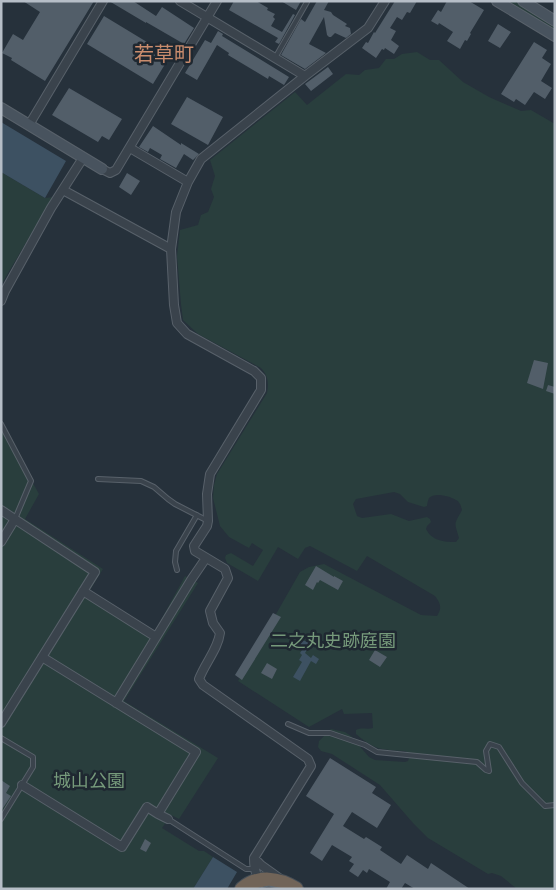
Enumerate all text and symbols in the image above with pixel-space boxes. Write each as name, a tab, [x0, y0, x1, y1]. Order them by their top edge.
district label: 若草町	[134, 44, 194, 65]
park label: 二之丸史跡庭園	[270, 632, 396, 651]
park label: 城山公園	[53, 772, 125, 791]

